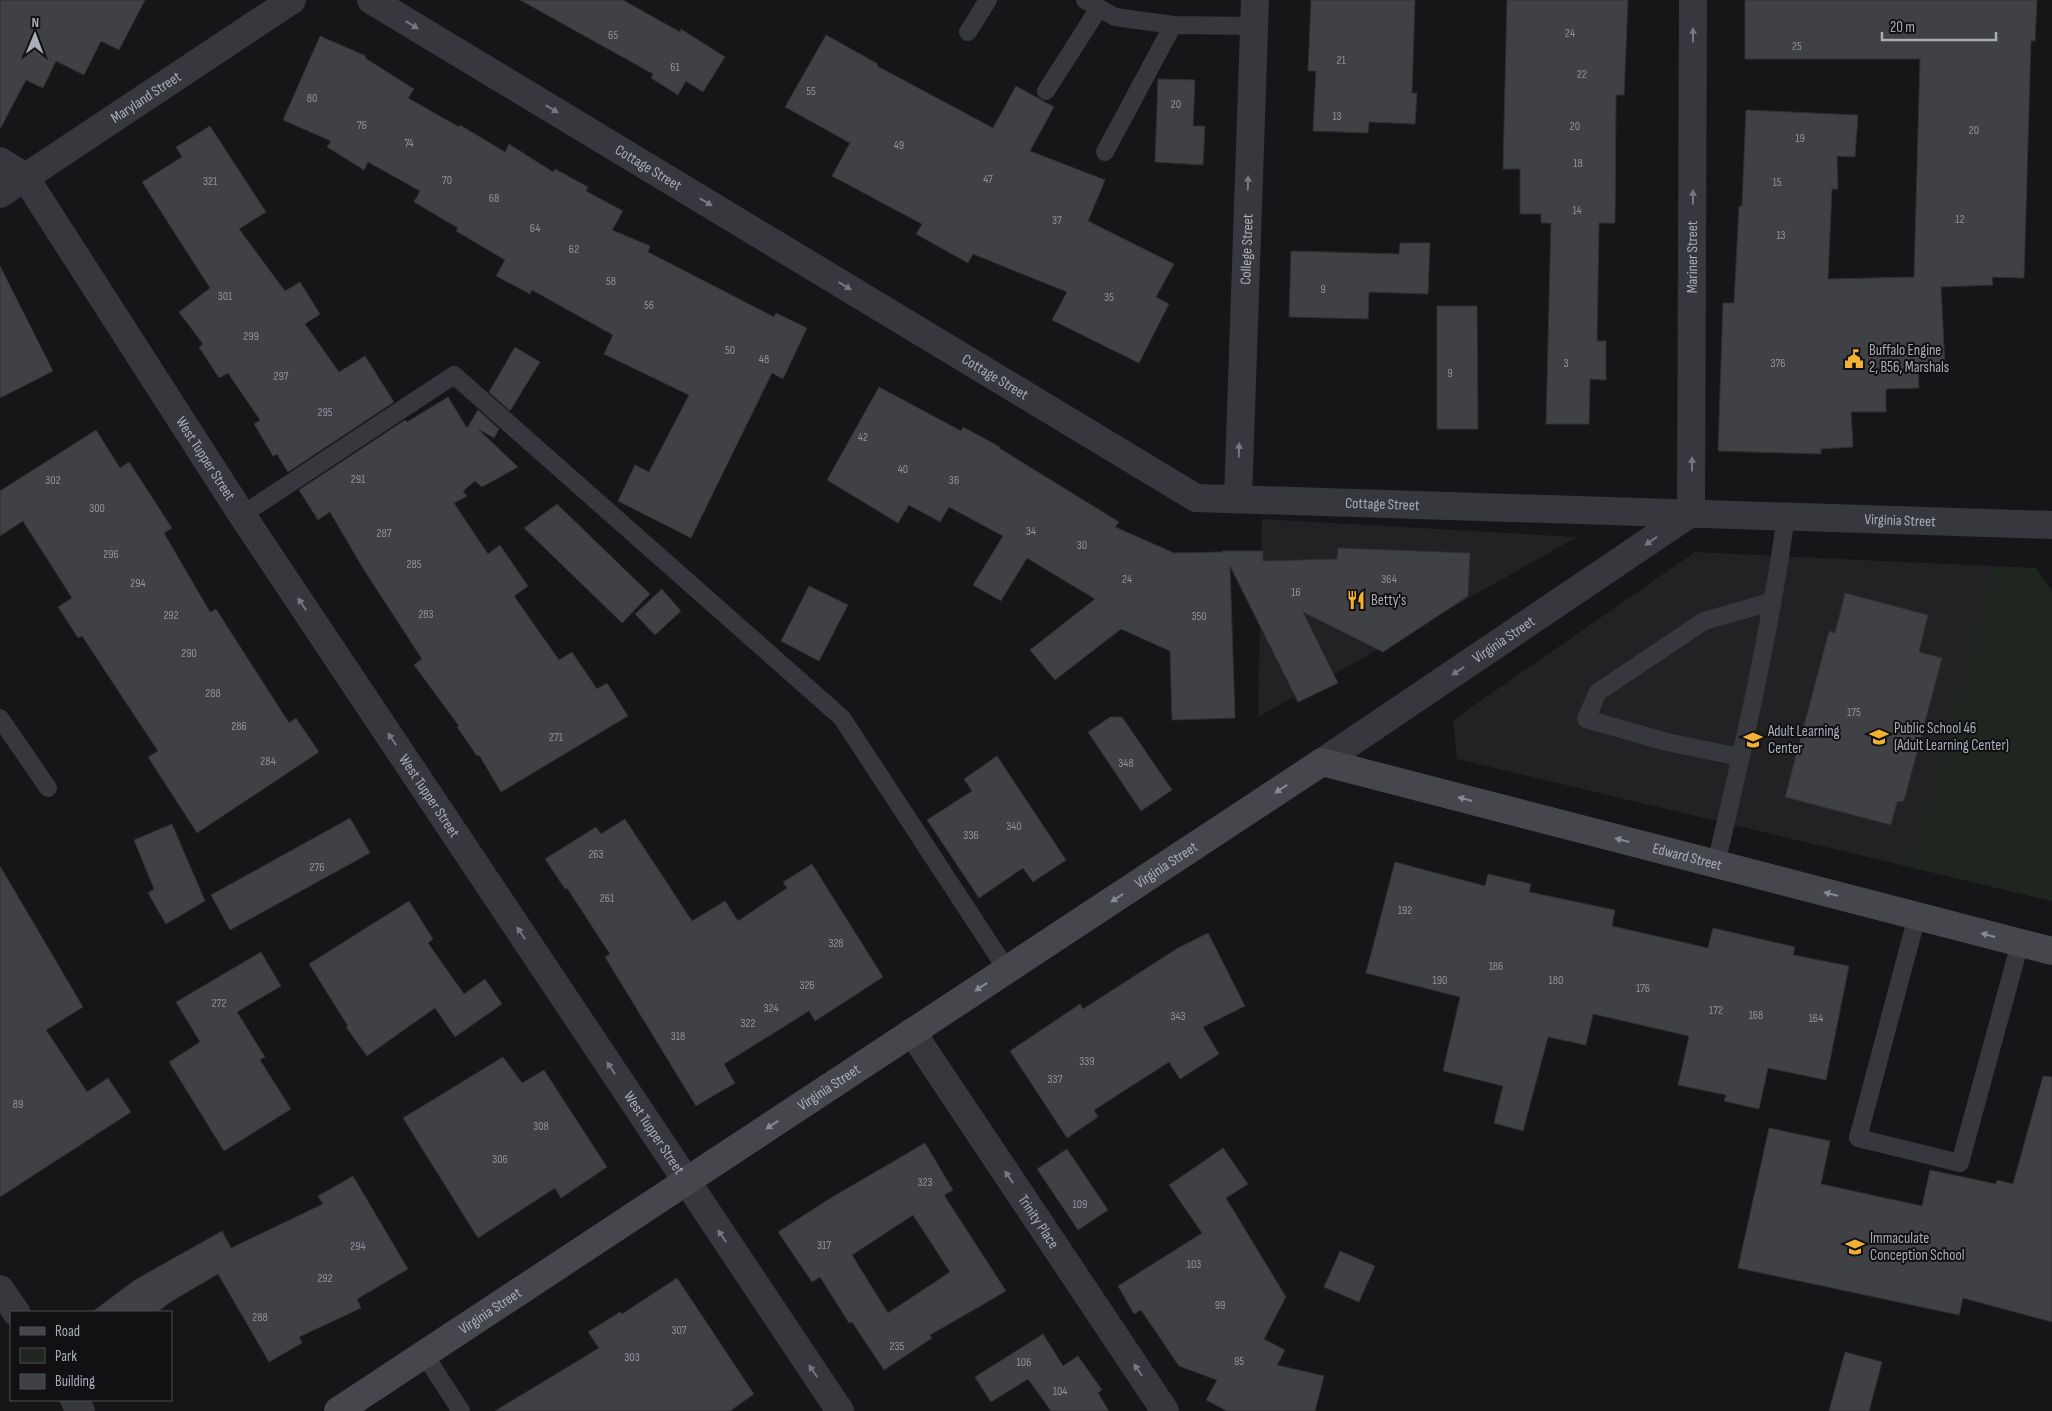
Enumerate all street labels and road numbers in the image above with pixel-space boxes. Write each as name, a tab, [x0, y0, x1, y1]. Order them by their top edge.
street label: Maryland Street	[107, 67, 185, 128]
street label: Cottage Street	[611, 141, 685, 195]
street label: College Street	[1236, 213, 1258, 285]
street label: Mariner Street	[1683, 220, 1702, 293]
street label: Cottage Street	[958, 350, 1032, 405]
street label: West Tupper Street	[171, 413, 239, 505]
street label: Cottage Street	[1345, 494, 1420, 515]
street label: Virginia Street	[1864, 510, 1936, 531]
street label: Virginia Street	[1469, 612, 1539, 668]
street label: West Tupper Street	[394, 751, 464, 842]
street label: Virginia Street	[1131, 837, 1202, 893]
street label: Edward Street	[1650, 839, 1724, 875]
street label: Virginia Street	[794, 1060, 864, 1115]
street label: West Tupper Street	[619, 1088, 689, 1179]
street label: Trinity Place	[1013, 1191, 1063, 1253]
street label: Virginia Street	[455, 1283, 526, 1339]

